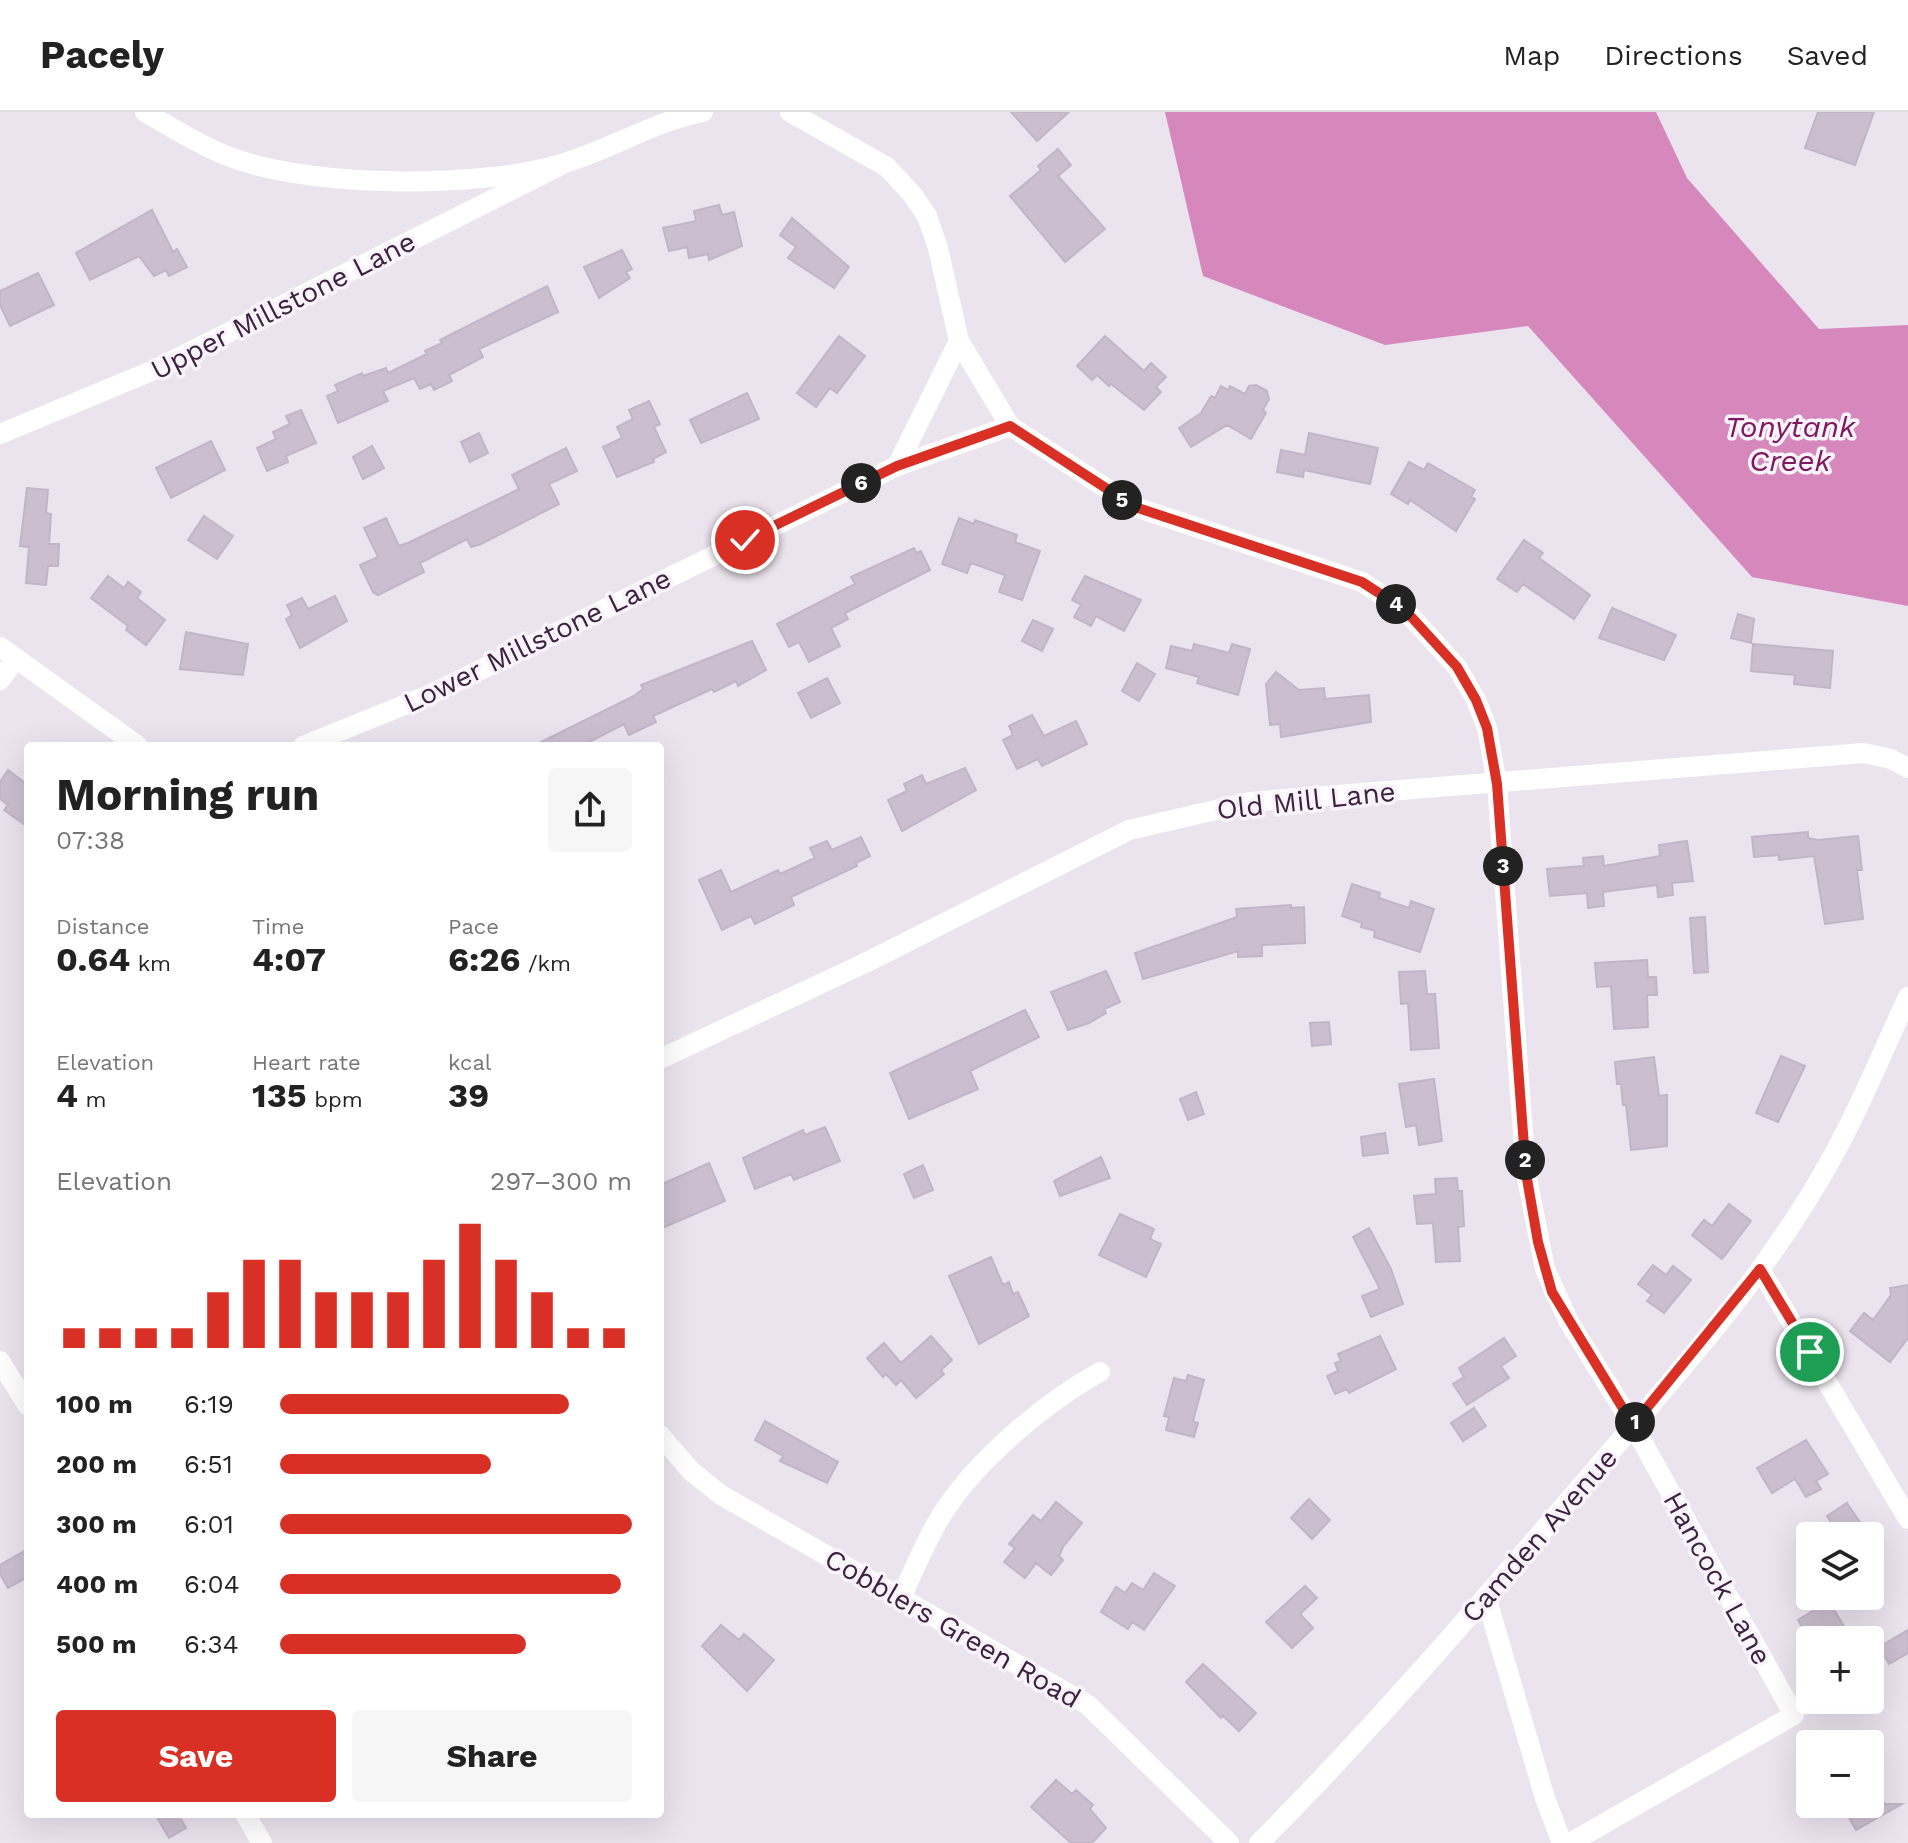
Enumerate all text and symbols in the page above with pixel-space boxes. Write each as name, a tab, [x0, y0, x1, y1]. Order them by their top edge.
text: Pacely	[40, 33, 164, 77]
text: Map	[1503, 39, 1560, 72]
text: Directions	[1604, 39, 1743, 72]
text: Saved	[1787, 39, 1868, 72]
street label: Upper Millstone Lane	[146, 224, 421, 386]
water label: Tonytank Creek	[1725, 409, 1857, 478]
pin: 6	[841, 463, 881, 503]
text: 6	[854, 470, 868, 495]
pin: 5	[1102, 480, 1142, 520]
text: 5	[1116, 487, 1128, 512]
pin	[711, 506, 779, 574]
icon: check	[723, 518, 767, 562]
street label: Lower Millstone Lane	[398, 561, 676, 720]
pin: 4	[1376, 584, 1416, 624]
text: 4	[1389, 591, 1403, 616]
button: share	[548, 768, 632, 852]
text: Morning run	[56, 769, 319, 821]
street label: Old Mill Lane	[1215, 775, 1397, 826]
text: 07:38	[56, 825, 125, 855]
pin: 3	[1483, 846, 1523, 886]
text: 3	[1496, 853, 1510, 878]
text: Distance	[56, 914, 150, 939]
text: Time	[252, 914, 304, 939]
text: Pace	[448, 914, 499, 939]
text: 0.64	[56, 939, 130, 979]
text: 4:07	[252, 939, 326, 979]
text: 6:26	[448, 939, 520, 979]
text: km	[130, 951, 171, 976]
text: /km	[520, 951, 571, 976]
text: Elevation	[56, 1050, 154, 1075]
text: Heart rate	[252, 1050, 361, 1075]
text: kcal	[448, 1050, 492, 1075]
text: 4	[56, 1075, 78, 1115]
text: 135	[252, 1075, 307, 1115]
text: 39	[448, 1075, 489, 1115]
text: m	[78, 1087, 106, 1112]
text: bpm	[307, 1087, 363, 1112]
pin: 2	[1505, 1140, 1545, 1180]
text: 2	[1518, 1147, 1532, 1172]
text: Elevation	[56, 1166, 172, 1196]
text: 297–300 m	[490, 1166, 632, 1196]
pin	[1776, 1318, 1844, 1386]
icon: arrive	[1788, 1330, 1832, 1374]
text: 100 m	[56, 1389, 133, 1419]
text: 6:19	[184, 1389, 234, 1419]
pin: 1	[1615, 1402, 1655, 1442]
text: 1	[1630, 1409, 1640, 1434]
street label: Camden Avenue	[1455, 1441, 1624, 1629]
text: 200 m	[56, 1449, 137, 1479]
text: 6:51	[184, 1449, 233, 1479]
street label: Hancock Lane	[1656, 1486, 1779, 1670]
text: 300 m	[56, 1509, 137, 1539]
text: 6:01	[184, 1509, 234, 1539]
map controls	[1796, 1522, 1884, 1818]
button: layers	[1796, 1522, 1884, 1610]
street label: Cobblers Green Road	[819, 1542, 1086, 1715]
text: 400 m	[56, 1569, 138, 1599]
text: 6:04	[184, 1569, 240, 1599]
button: +	[1796, 1626, 1884, 1714]
text: 500 m	[56, 1629, 137, 1659]
text: 6:34	[184, 1629, 239, 1659]
button: Save	[56, 1710, 336, 1802]
button: Share	[352, 1710, 632, 1802]
button: −	[1796, 1730, 1884, 1818]

